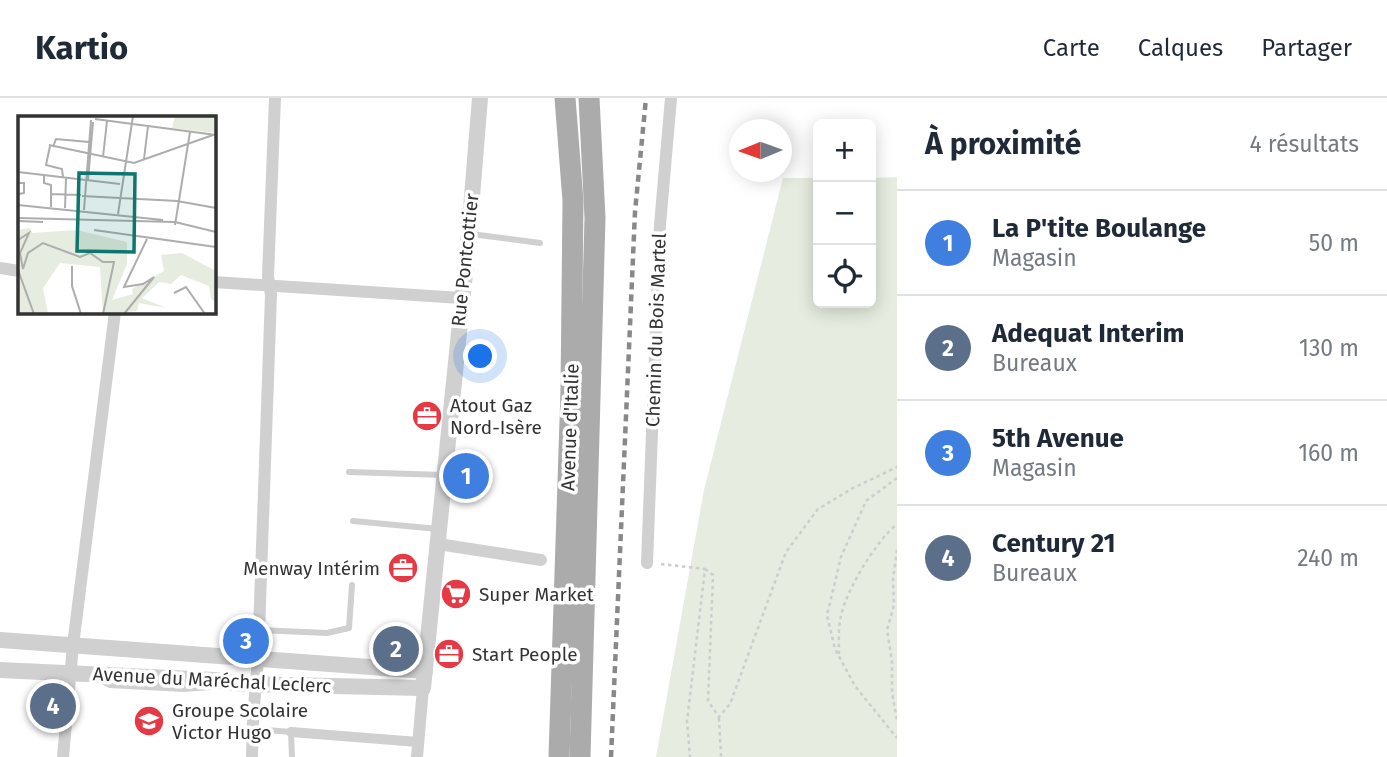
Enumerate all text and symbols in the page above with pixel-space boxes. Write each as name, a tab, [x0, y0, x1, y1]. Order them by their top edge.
text: Kartio	[35, 28, 128, 68]
text: Carte	[1043, 34, 1100, 62]
text: Calques	[1138, 34, 1223, 62]
text: Partager	[1261, 34, 1352, 62]
inset map	[18, 116, 215, 313]
north arrow	[729, 119, 792, 182]
map controls	[813, 119, 876, 308]
button: +	[813, 119, 876, 182]
text: À proximité	[925, 126, 1081, 162]
text: 4 résultats	[1249, 130, 1359, 158]
button: −	[813, 182, 876, 245]
street label: Rue Pontcottier	[447, 192, 483, 328]
text: La P'tite Boulange	[992, 213, 1206, 244]
text: 1	[943, 229, 953, 257]
text: 50 m	[1309, 229, 1359, 257]
street label: Chemin du Bois Martel	[641, 232, 671, 427]
text: Magasin	[992, 244, 1077, 272]
button: locate	[813, 245, 876, 308]
text: Adequat Interim	[992, 318, 1184, 349]
text: 2	[942, 334, 954, 362]
text: 130 m	[1299, 334, 1359, 362]
your location	[463, 339, 497, 373]
text: Bureaux	[992, 349, 1077, 377]
street label: Avenue d'Italie	[556, 363, 584, 491]
place label: Atout Gaz Nord-Isère	[450, 394, 542, 439]
office icon: Atout Gaz Nord-Isère	[410, 399, 444, 433]
text: 5th Avenue	[992, 423, 1124, 454]
text: 3	[942, 439, 954, 467]
text: 160 m	[1298, 439, 1359, 467]
pin: 1	[443, 450, 489, 502]
text: Magasin	[992, 454, 1077, 482]
text: Century 21	[992, 528, 1116, 559]
text: 4	[942, 544, 955, 572]
text: 240 m	[1297, 544, 1359, 572]
office icon: Menway Intérim	[386, 551, 420, 585]
place label: Menway Intérim	[243, 557, 380, 580]
text: Bureaux	[992, 559, 1077, 587]
supermarket icon: Super Market	[439, 577, 473, 611]
place label: Super Market	[479, 583, 594, 606]
pin: 3	[223, 615, 269, 667]
pin: 2	[373, 623, 419, 675]
office icon: Start People	[432, 637, 466, 671]
place label: Start People	[472, 643, 578, 666]
street label: Avenue du Maréchal Leclerc	[92, 662, 332, 698]
pin: 4	[30, 680, 76, 732]
place label: Groupe Scolaire Victor Hugo	[172, 699, 308, 744]
school or university icon: Groupe Scolaire Victor Hugo	[132, 704, 166, 738]

